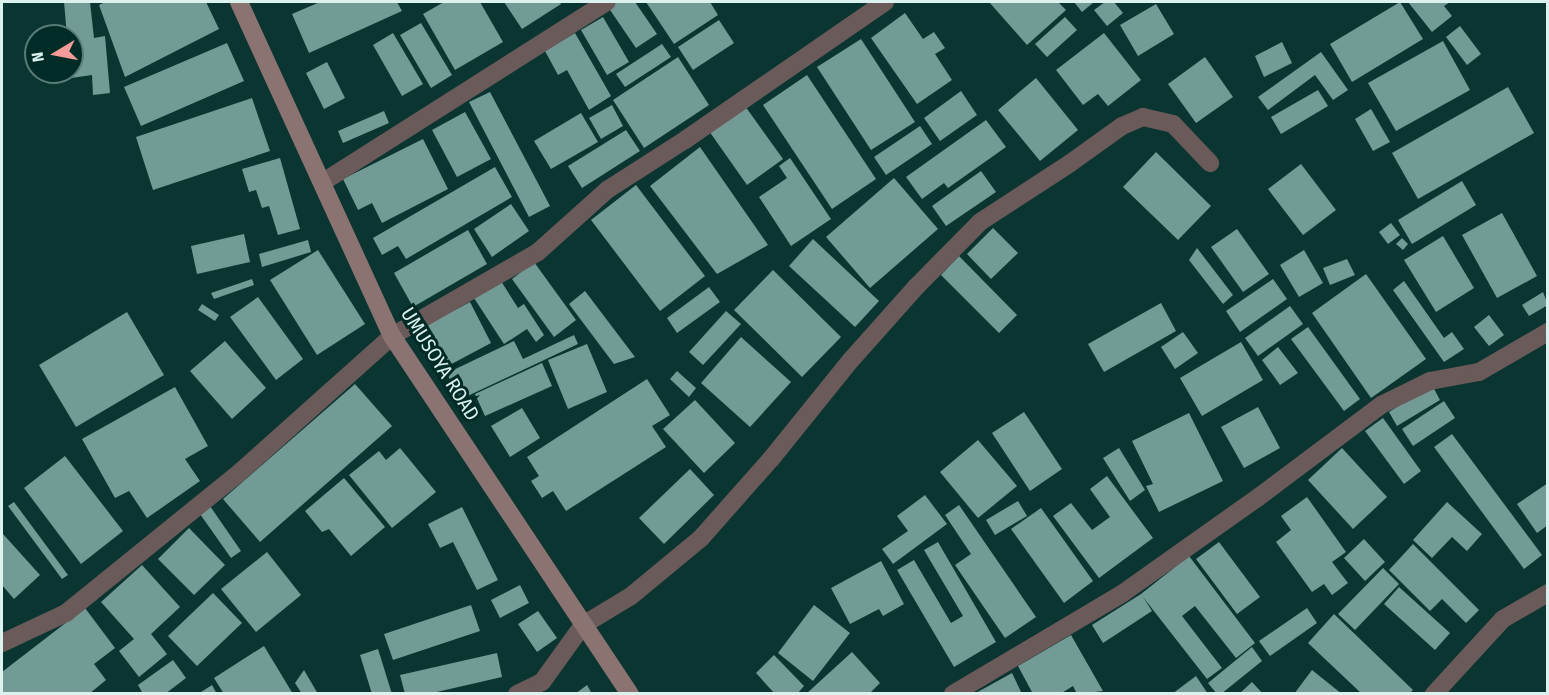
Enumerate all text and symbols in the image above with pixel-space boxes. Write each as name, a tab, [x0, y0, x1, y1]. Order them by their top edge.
north arrow	[24, 24, 84, 84]
text: N	[28, 50, 48, 63]
street label: UMUSOYA ROAD	[396, 303, 484, 425]

